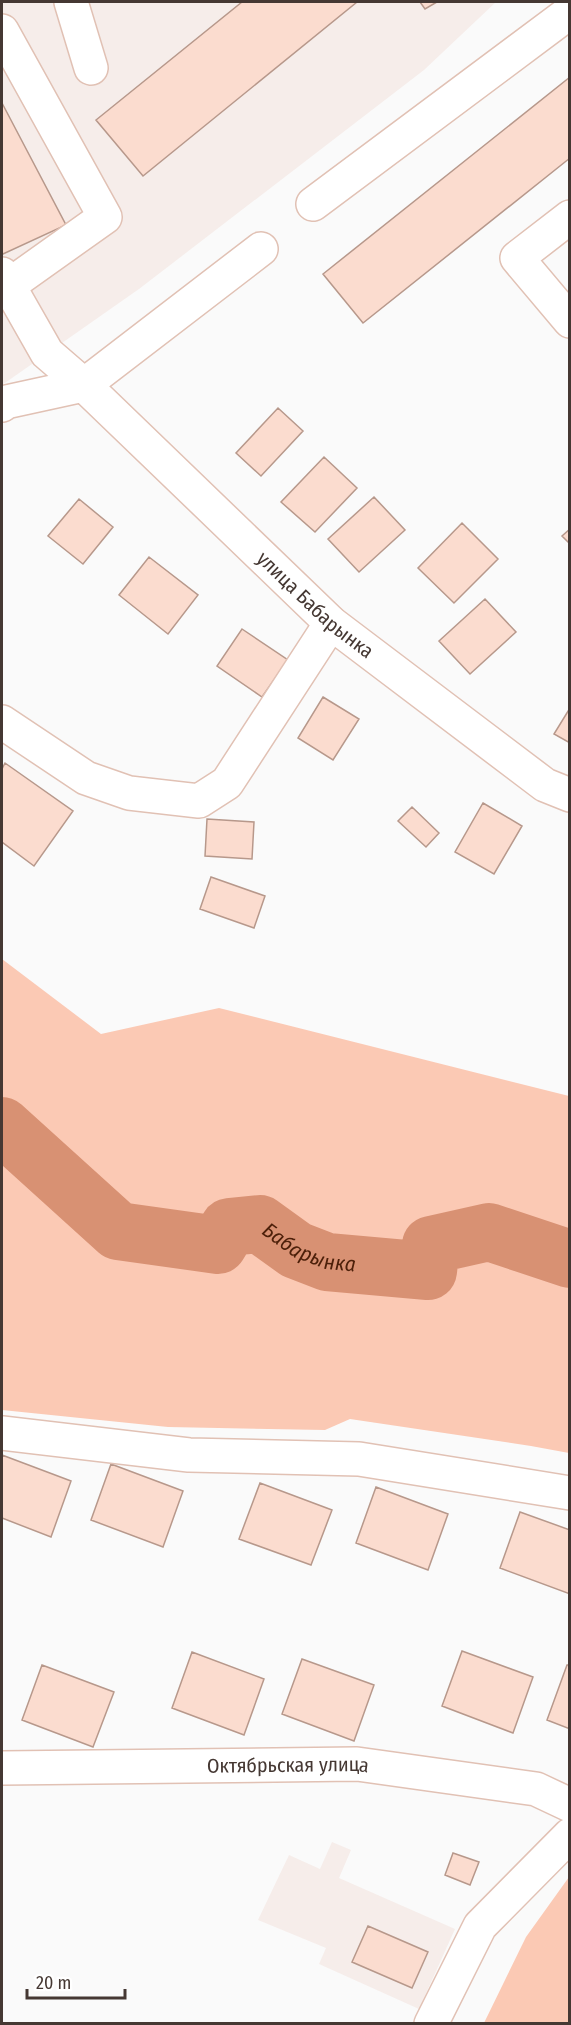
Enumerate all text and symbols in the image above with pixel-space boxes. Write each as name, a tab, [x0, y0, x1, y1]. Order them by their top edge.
street label: улица Бабарынка	[252, 546, 379, 663]
water label: Бабарынка	[257, 1217, 357, 1278]
street label: Октябрьская улица	[207, 1752, 371, 1778]
scale bar	[27, 1962, 124, 2000]
text: 20 m	[36, 1972, 71, 1994]

